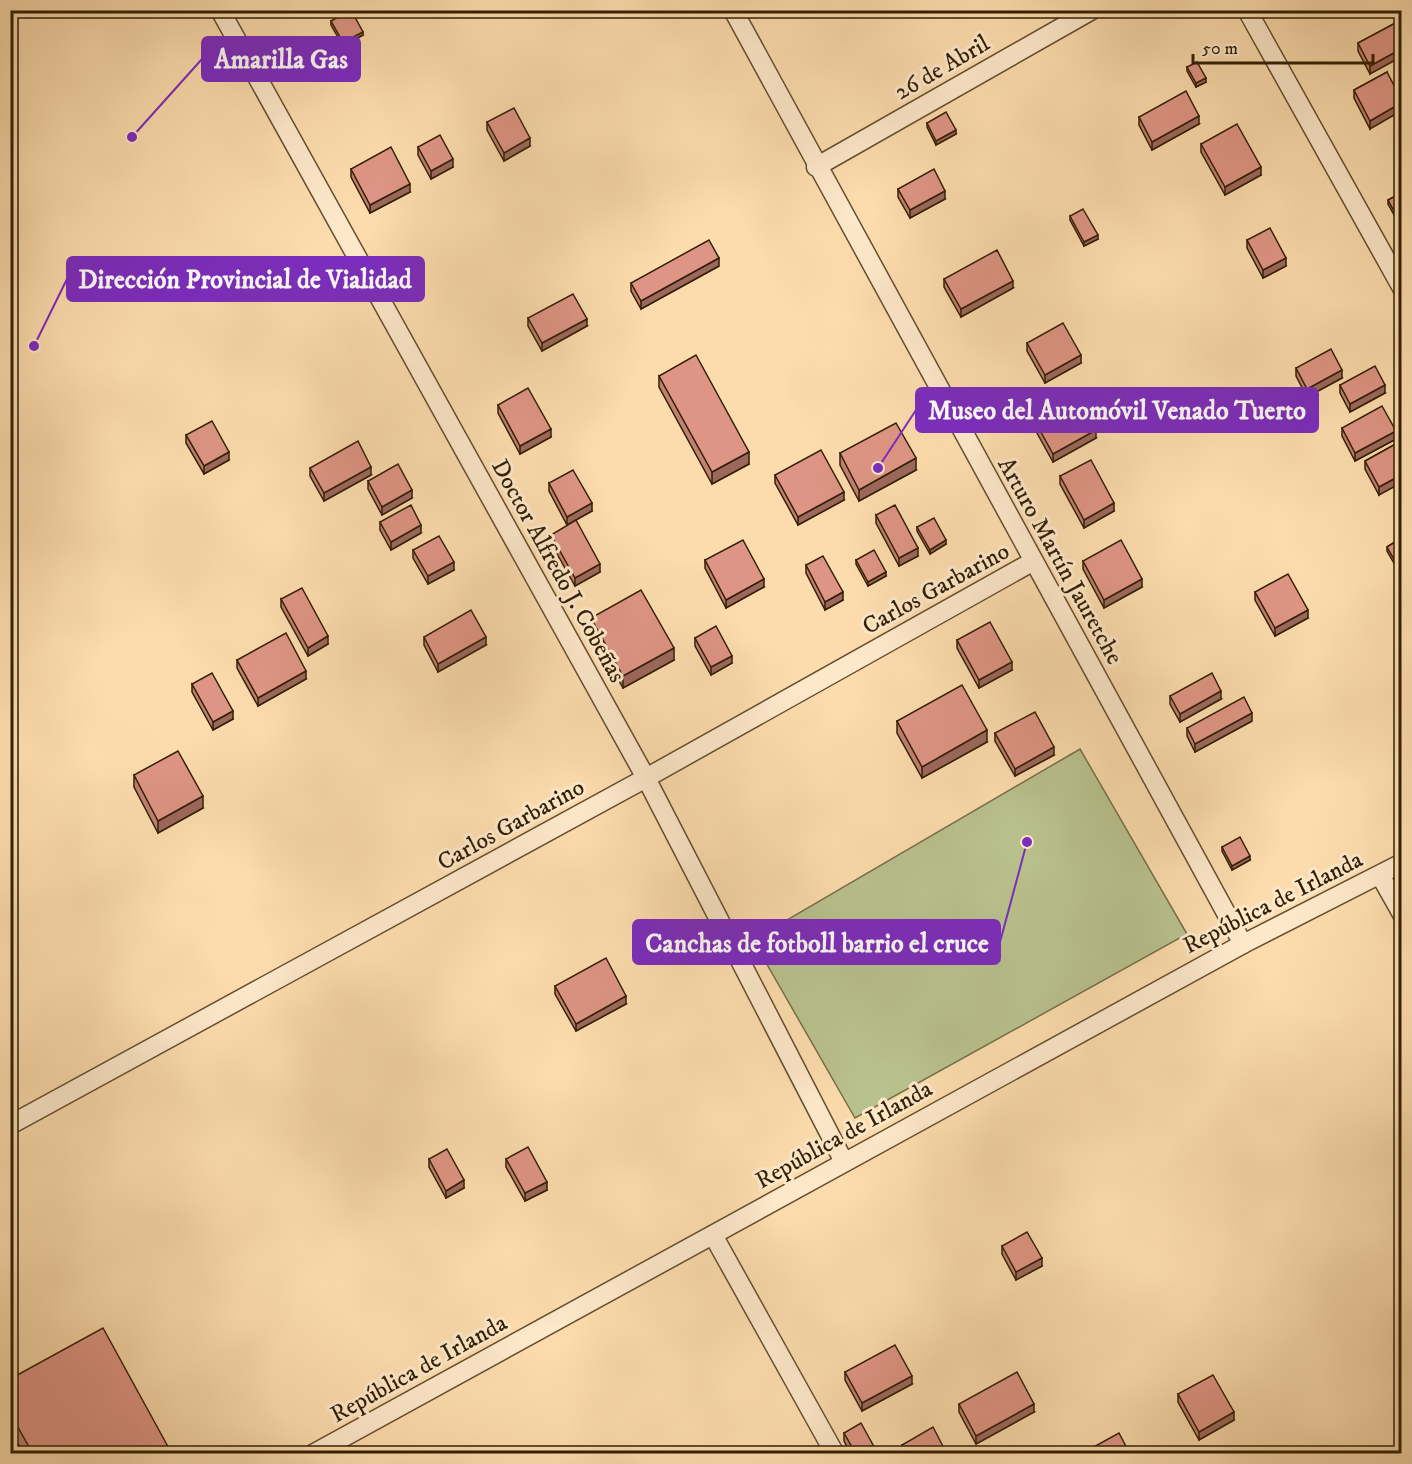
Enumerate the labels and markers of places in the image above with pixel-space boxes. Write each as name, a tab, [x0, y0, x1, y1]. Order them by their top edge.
callout: Amarilla Gas	[202, 37, 360, 81]
callout: Dirección Provincial de Vialidad	[67, 257, 424, 301]
callout: Museo del Automóvil Venado Tuerto	[916, 388, 1318, 432]
callout: Canchas de fotboll barrio el cruce	[633, 920, 1000, 964]

